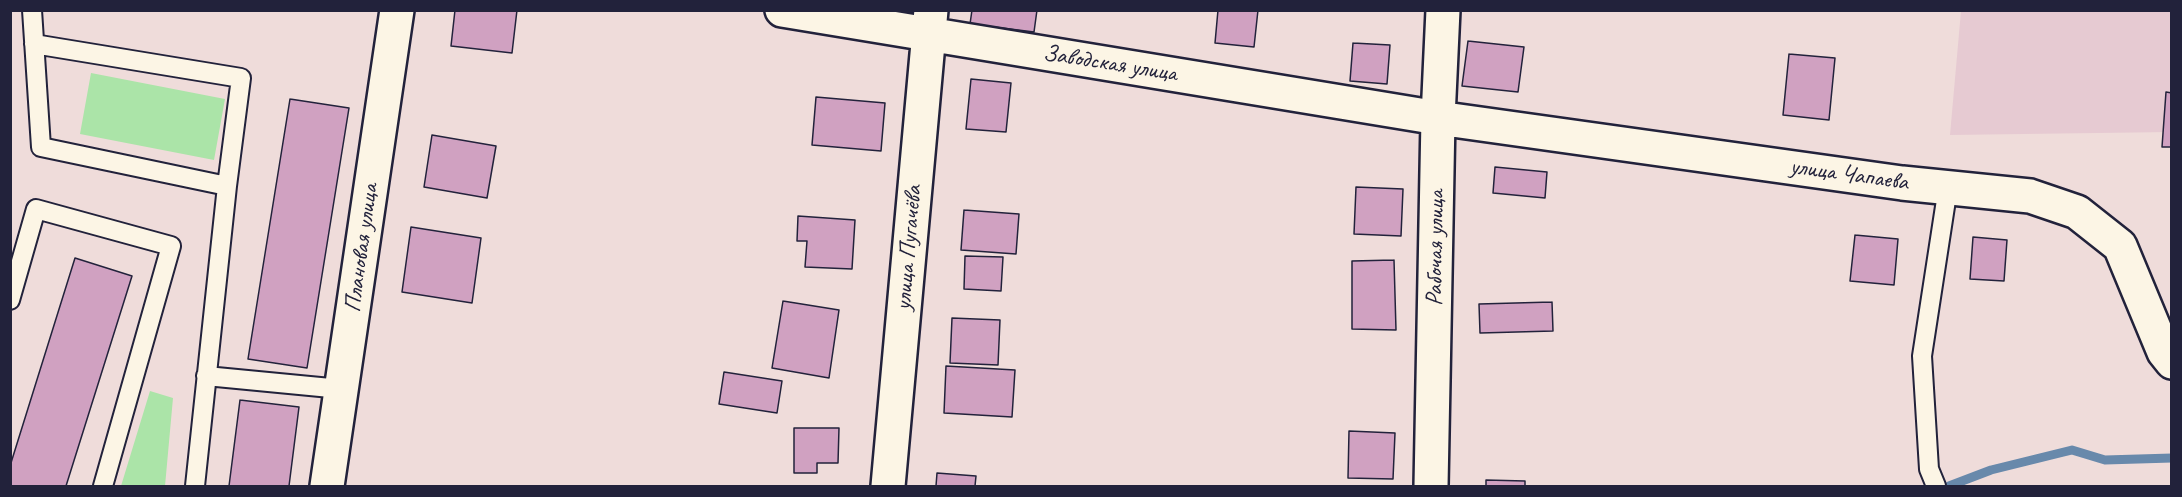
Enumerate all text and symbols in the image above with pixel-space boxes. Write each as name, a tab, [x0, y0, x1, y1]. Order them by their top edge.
street label: Заводская улица	[1041, 39, 1179, 89]
street label: улица Чапаева	[1788, 152, 1910, 198]
street label: Плановая улица	[339, 182, 385, 314]
street label: улица Пугачёва	[889, 184, 929, 312]
street label: Рабочая улица	[1421, 190, 1451, 306]

